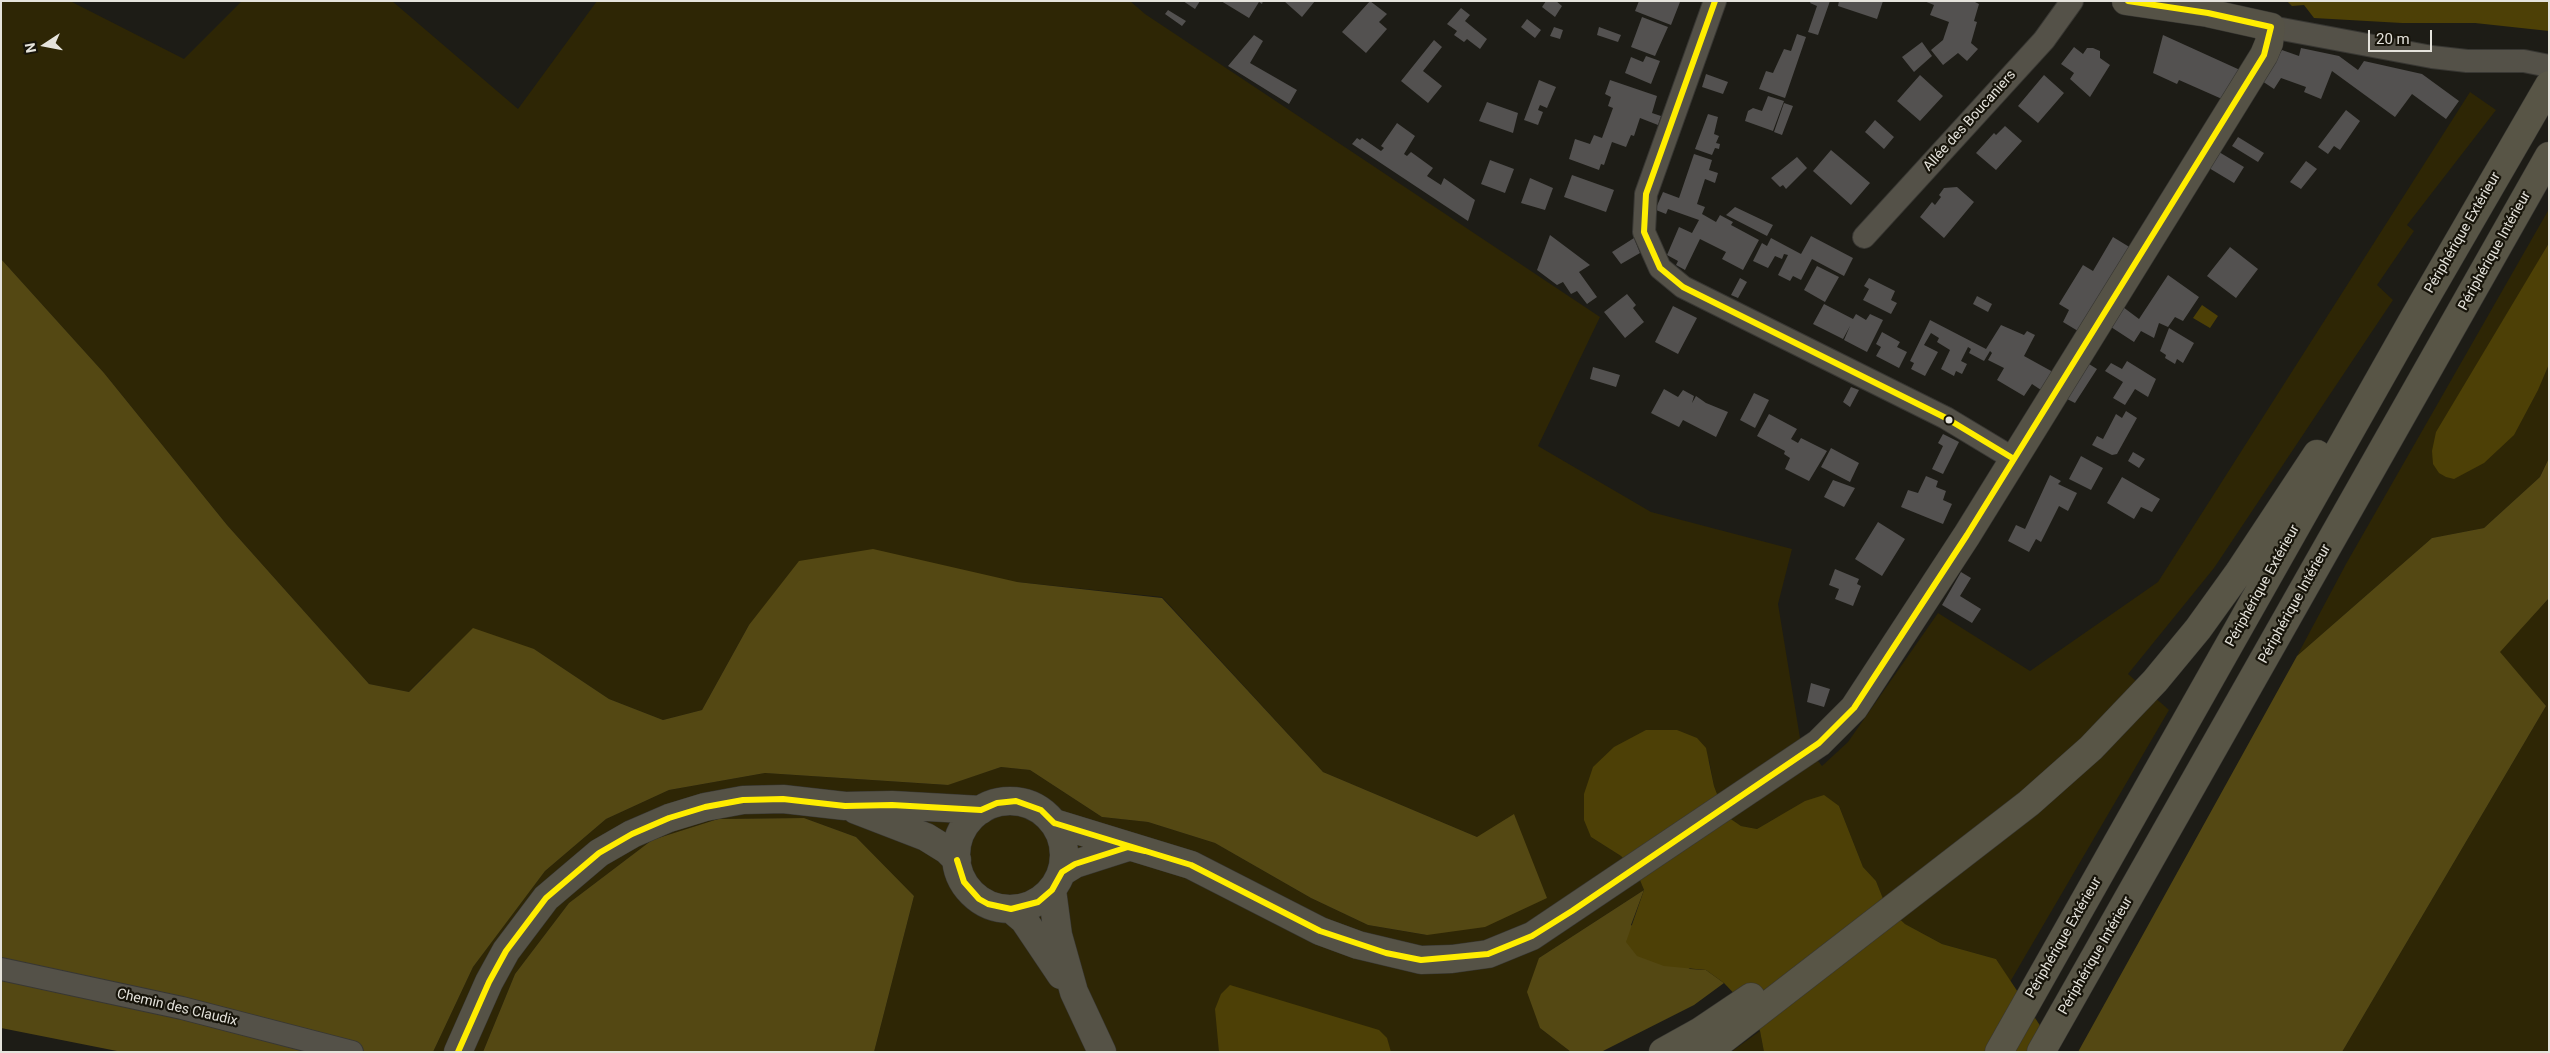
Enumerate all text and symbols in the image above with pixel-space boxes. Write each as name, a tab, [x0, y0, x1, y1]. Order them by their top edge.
north arrow	[20, 20, 70, 70]
scale bar	[2370, 20, 2434, 52]
text: 20 m	[2376, 30, 2410, 48]
text: N	[21, 41, 39, 54]
street label: Allée des Boucaniers	[1920, 67, 2020, 175]
street label: Périphérique Extérieur	[2421, 169, 2505, 297]
street label: Périphérique Intérieur	[2455, 188, 2535, 314]
unlabelled marker	[1944, 415, 1954, 425]
street label: Périphérique Extérieur	[2222, 522, 2304, 650]
street label: Périphérique Intérieur	[2255, 541, 2335, 667]
street label: Périphérique Extérieur	[2022, 874, 2106, 1002]
street label: Périphérique Intérieur	[2055, 894, 2137, 1018]
street label: Chemin des Claudix	[115, 986, 239, 1030]

